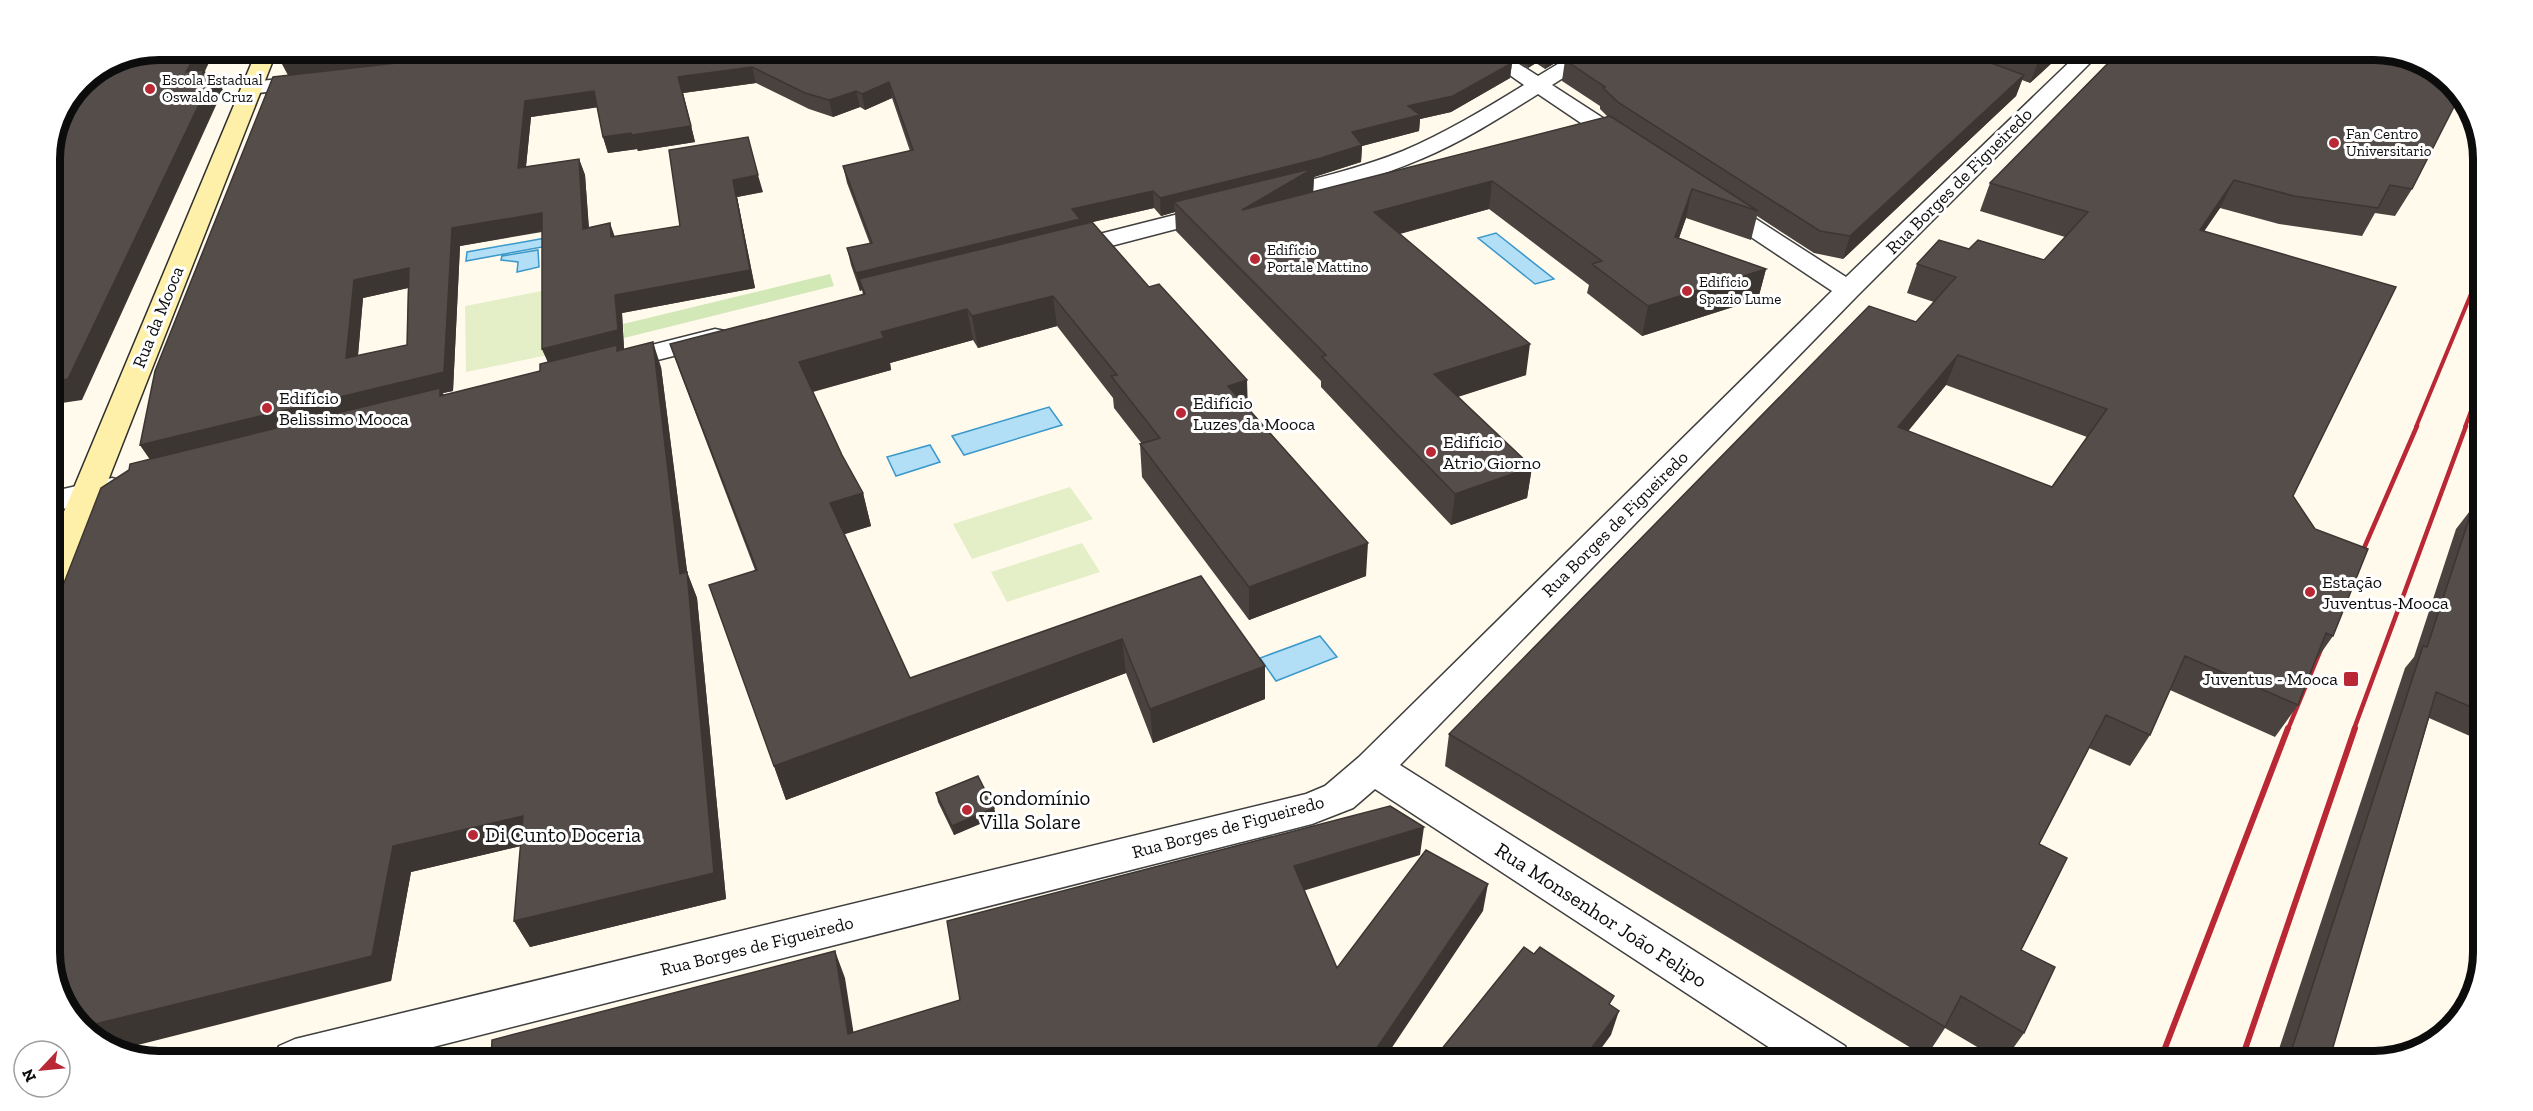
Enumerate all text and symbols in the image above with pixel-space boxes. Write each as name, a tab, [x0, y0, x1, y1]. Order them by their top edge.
place label: Escola Estadual Oswaldo Cruz	[162, 71, 263, 106]
marker: Escola Estadual Oswaldo Cruz	[143, 82, 157, 96]
street label: Rua Borges de Figueiredo	[1881, 103, 2037, 259]
place label: Fan Centro Universitario	[2346, 125, 2432, 160]
marker: Fan Centro Universitario	[2327, 136, 2341, 150]
place label: Edifício Portale Mattino	[1267, 241, 1369, 276]
marker: Edifício Portale Mattino	[1248, 252, 1262, 266]
street label: Rua da Mooca	[128, 263, 188, 371]
place label: Edifício Spazio Lume	[1699, 273, 1781, 308]
marker: Edifício Spazio Lume	[1680, 284, 1694, 298]
place label: Edifício Belissimo Mooca	[279, 387, 409, 430]
place label: Edifício Luzes da Mooca	[1193, 392, 1315, 435]
marker: Edifício Belissimo Mooca	[260, 401, 274, 415]
marker: Edifício Luzes da Mooca	[1174, 406, 1188, 420]
place label: Edifício Atrio Giorno	[1443, 431, 1541, 474]
marker: Edifício Atrio Giorno	[1424, 445, 1438, 459]
street label: Rua Borges de Figueiredo	[1537, 446, 1693, 602]
place label: Estação Juventus-Mooca	[2322, 571, 2449, 614]
marker: Estação Juventus-Mooca	[2303, 585, 2317, 599]
place label: Juventus - Mooca	[2203, 668, 2338, 690]
marker: Juventus - Mooca	[2342, 670, 2360, 688]
place label: Condomínio Villa Solare	[978, 785, 1090, 834]
street label: Rua Borges de Figueiredo	[1129, 791, 1327, 863]
marker: Condomínio Villa Solare	[960, 803, 974, 817]
place label: Di Cunto Doceria	[485, 822, 641, 847]
marker: Di Cunto Doceria	[466, 828, 480, 842]
street label: Rua Monsenhor João Felipo	[1491, 837, 1712, 992]
street label: Rua Borges de Figueiredo	[658, 911, 856, 981]
north arrow	[12, 1039, 72, 1099]
text: N	[18, 1066, 40, 1085]

